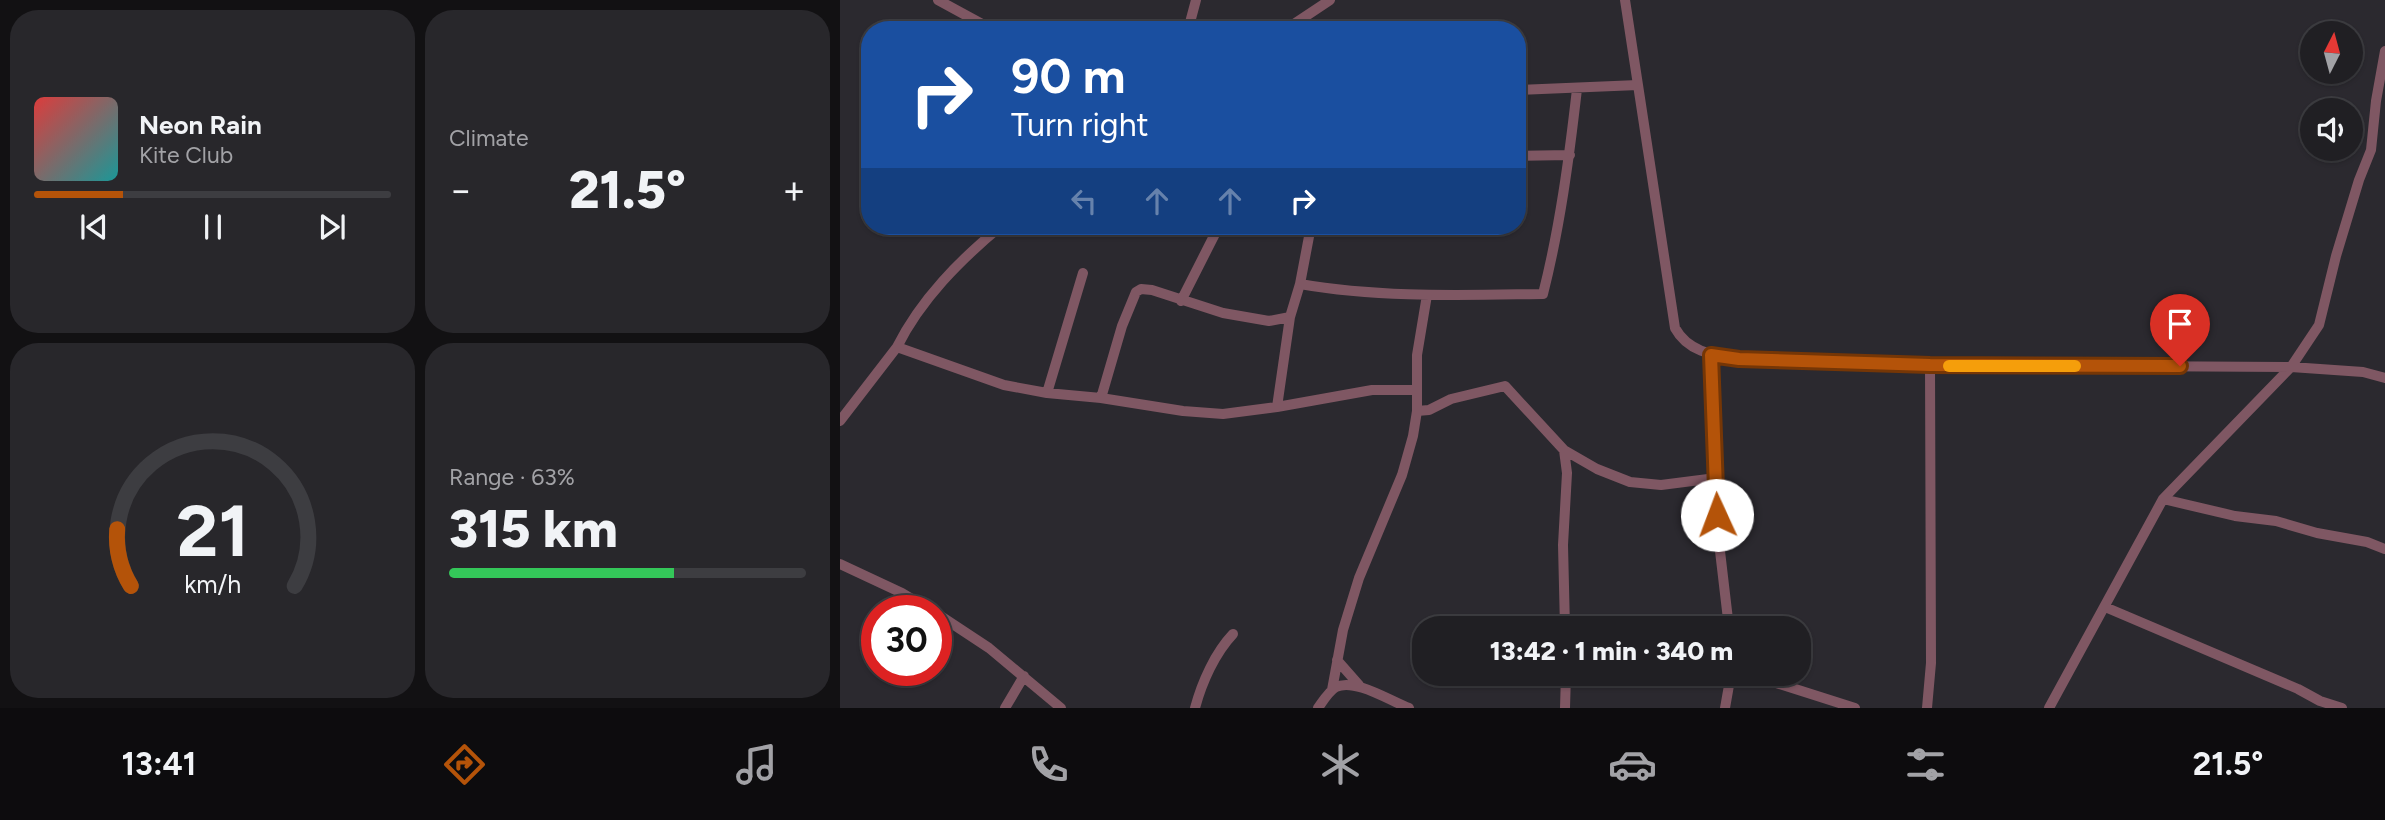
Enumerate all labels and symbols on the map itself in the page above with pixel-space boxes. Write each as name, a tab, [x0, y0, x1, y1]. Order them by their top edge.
north arrow	[2300, 21, 2362, 84]
pin	[2150, 294, 2210, 366]
position arrow	[1680, 478, 1754, 552]
speed limit sign: 30	[861, 595, 952, 686]

